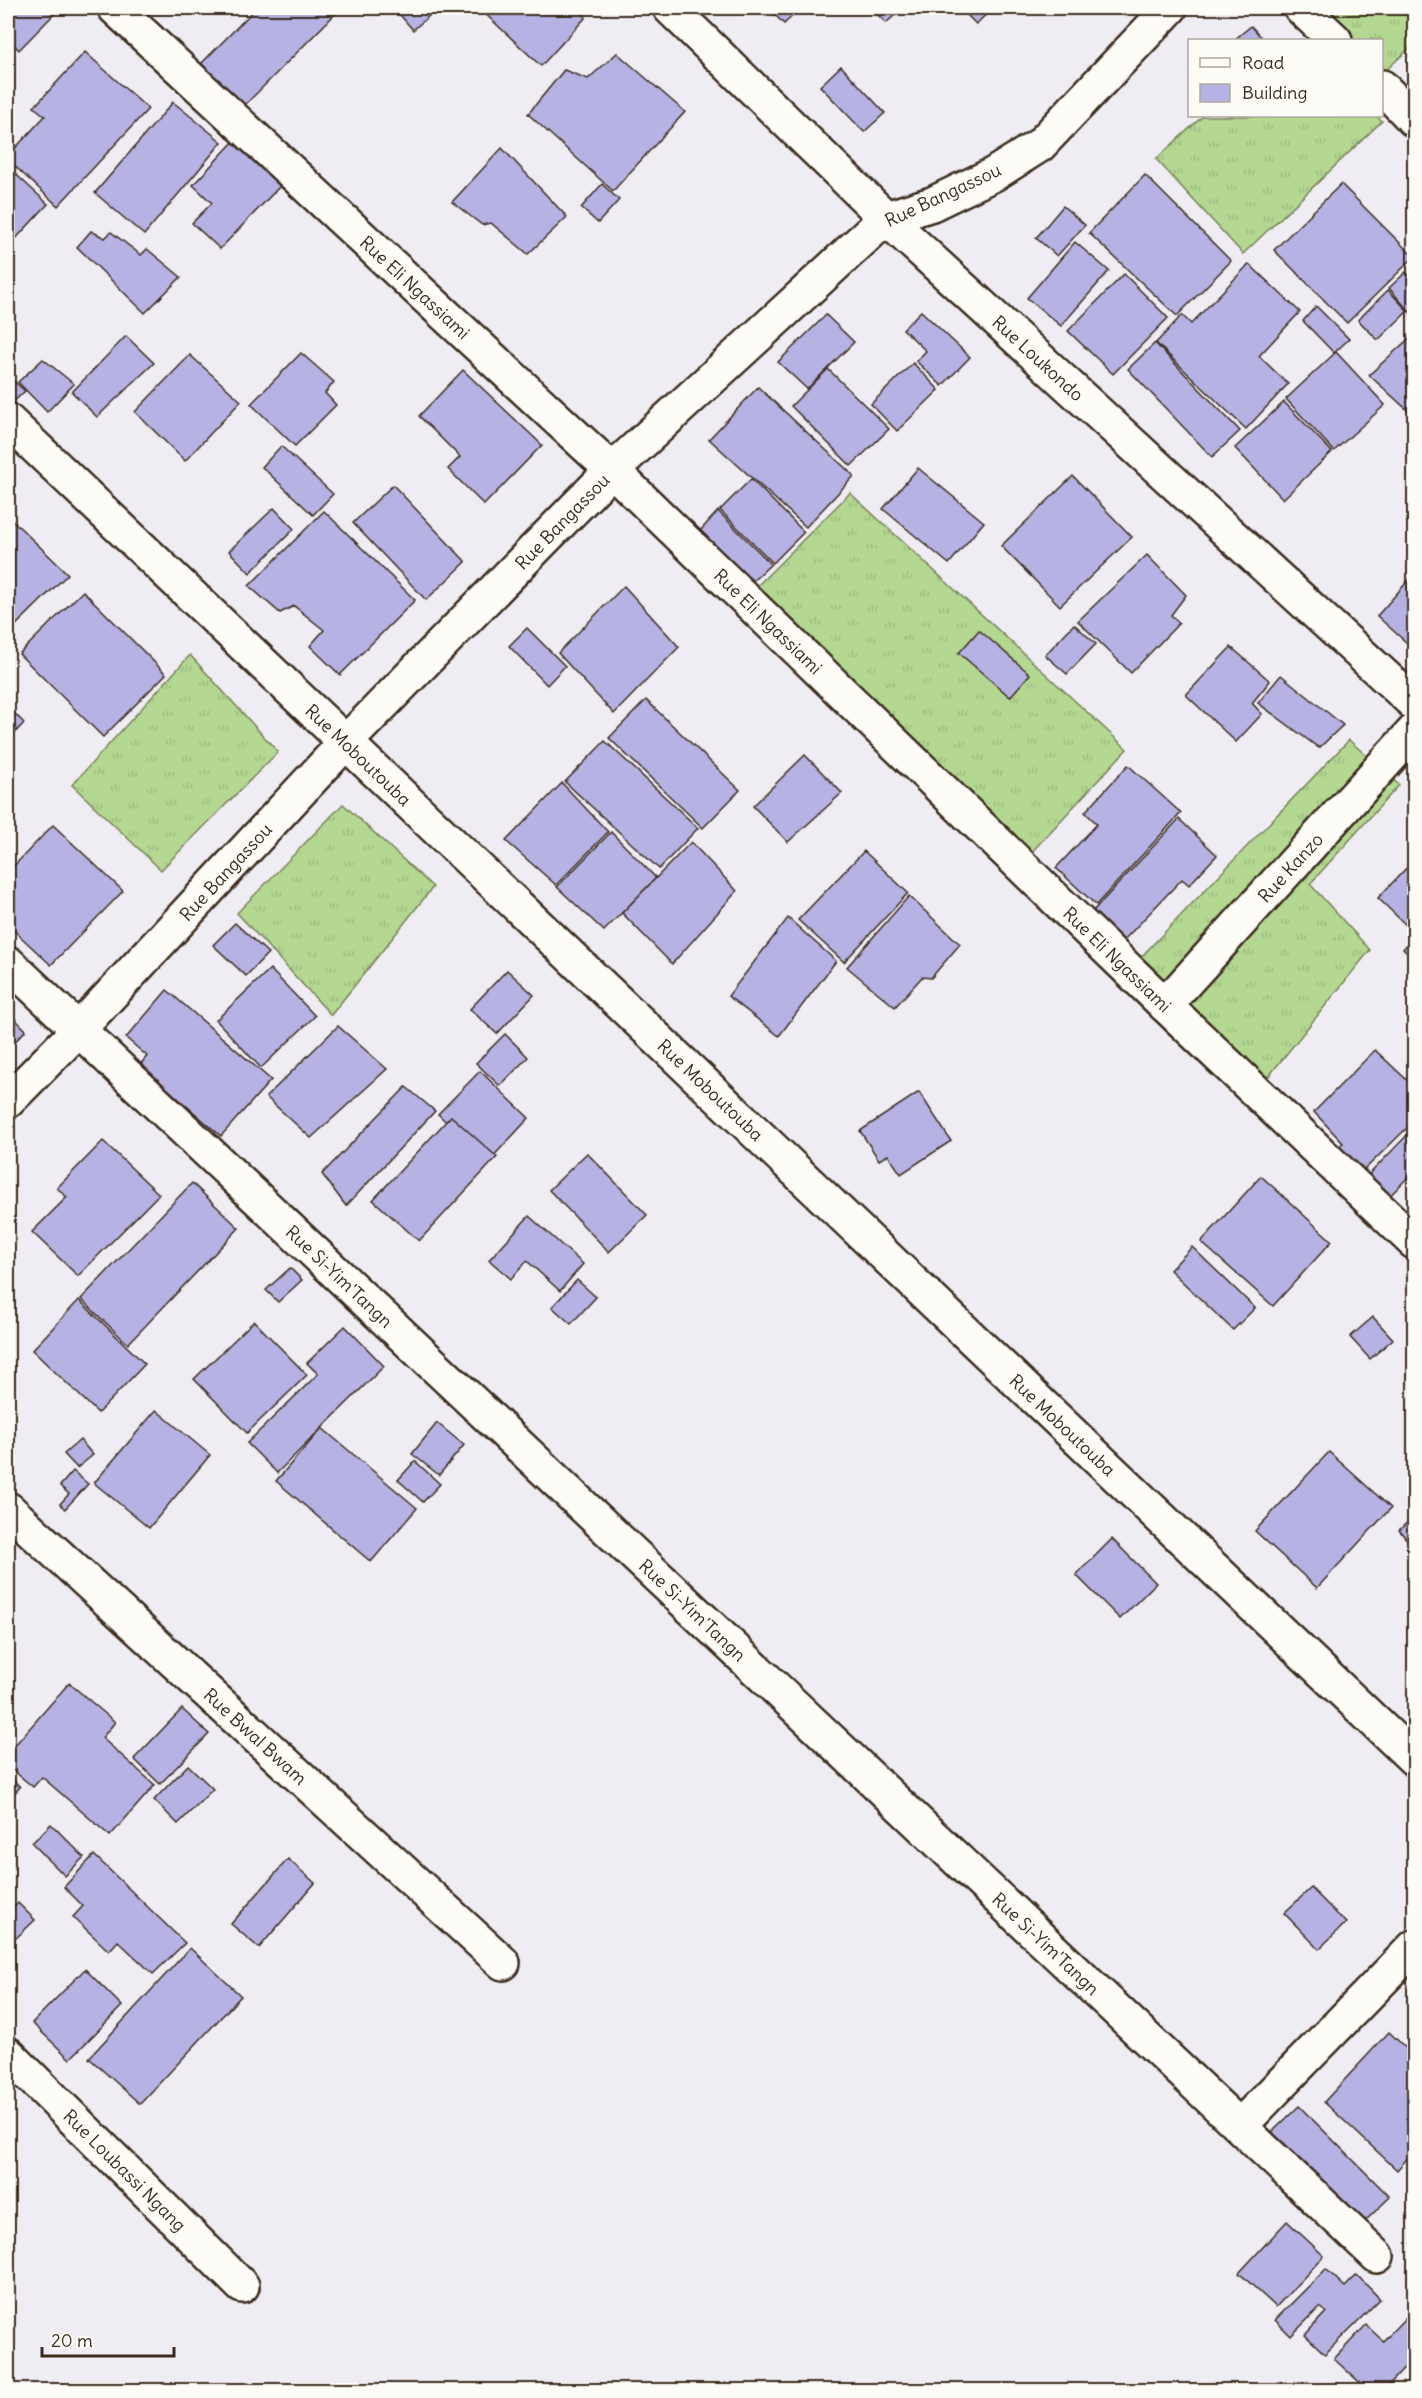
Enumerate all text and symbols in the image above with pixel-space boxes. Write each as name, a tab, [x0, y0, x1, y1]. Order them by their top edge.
legend	[1188, 39, 1383, 117]
text: Road	[1242, 51, 1285, 74]
text: Building	[1242, 81, 1307, 104]
street label: Rue Bangassou	[881, 158, 1005, 232]
street label: Rue Eli Ngassiami	[355, 230, 475, 344]
street label: Rue Loukondo	[988, 310, 1089, 406]
street label: Rue Bangassou	[510, 468, 614, 574]
street label: Rue Eli Ngassiami	[709, 564, 827, 679]
street label: Rue Moboutouba	[301, 699, 416, 811]
street label: Rue Bangassou	[174, 818, 277, 925]
street label: Rue Kanzo	[1253, 828, 1328, 907]
street label: Rue Eli Ngassiami	[1059, 901, 1177, 1017]
street label: Rue Moboutouba	[653, 1034, 769, 1146]
street label: Rue Si-Yim'Tangn	[281, 1220, 398, 1332]
street label: Rue Moboutouba	[1005, 1369, 1121, 1481]
street label: Rue Si-Yim'Tangn	[634, 1554, 751, 1666]
street label: Rue Bwal Bwam	[199, 1683, 312, 1789]
street label: Rue Si-Yim'Tangn	[988, 1887, 1105, 2000]
street label: Rue Loubassi Ngang	[59, 2104, 192, 2236]
scale bar	[42, 2320, 174, 2358]
text: 20 m	[51, 2329, 93, 2352]

